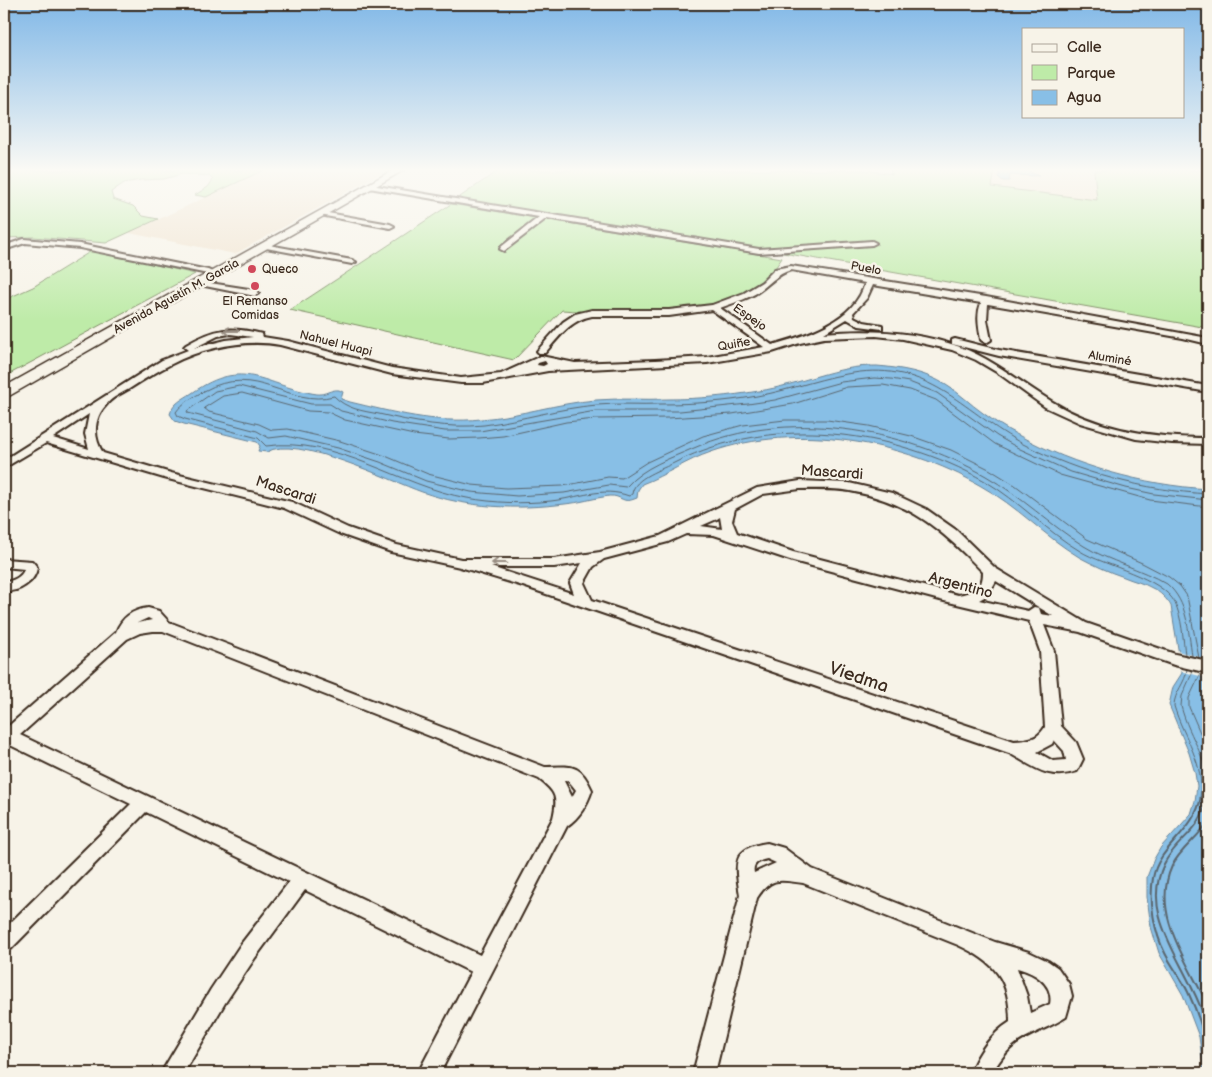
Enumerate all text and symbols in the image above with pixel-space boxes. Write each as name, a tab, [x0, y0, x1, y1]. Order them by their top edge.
legend	[1022, 28, 1184, 118]
text: Calle	[1067, 38, 1102, 57]
text: Parque	[1067, 64, 1116, 83]
text: Agua	[1067, 88, 1101, 107]
street label: Avenida Agustín M. García	[111, 256, 242, 337]
street label: Puelo	[849, 258, 883, 279]
place label: Queco	[262, 262, 299, 277]
marker: Queco	[246, 263, 258, 275]
marker: El Remanso Comidas	[249, 280, 261, 292]
place label: El Remanso Comidas	[222, 294, 288, 323]
street label: Espejo	[730, 300, 770, 334]
one-way arrow	[223, 326, 240, 336]
street label: Nahuel Huapi	[298, 327, 374, 360]
street label: Quiñe	[717, 334, 752, 355]
street label: Aluminé	[1087, 348, 1133, 369]
street label: Mascardi	[800, 461, 864, 484]
street label: Mascardi	[253, 472, 319, 509]
one-way arrow	[492, 558, 508, 568]
street label: Argentino	[927, 568, 995, 603]
street label: Viedma	[826, 658, 891, 697]

